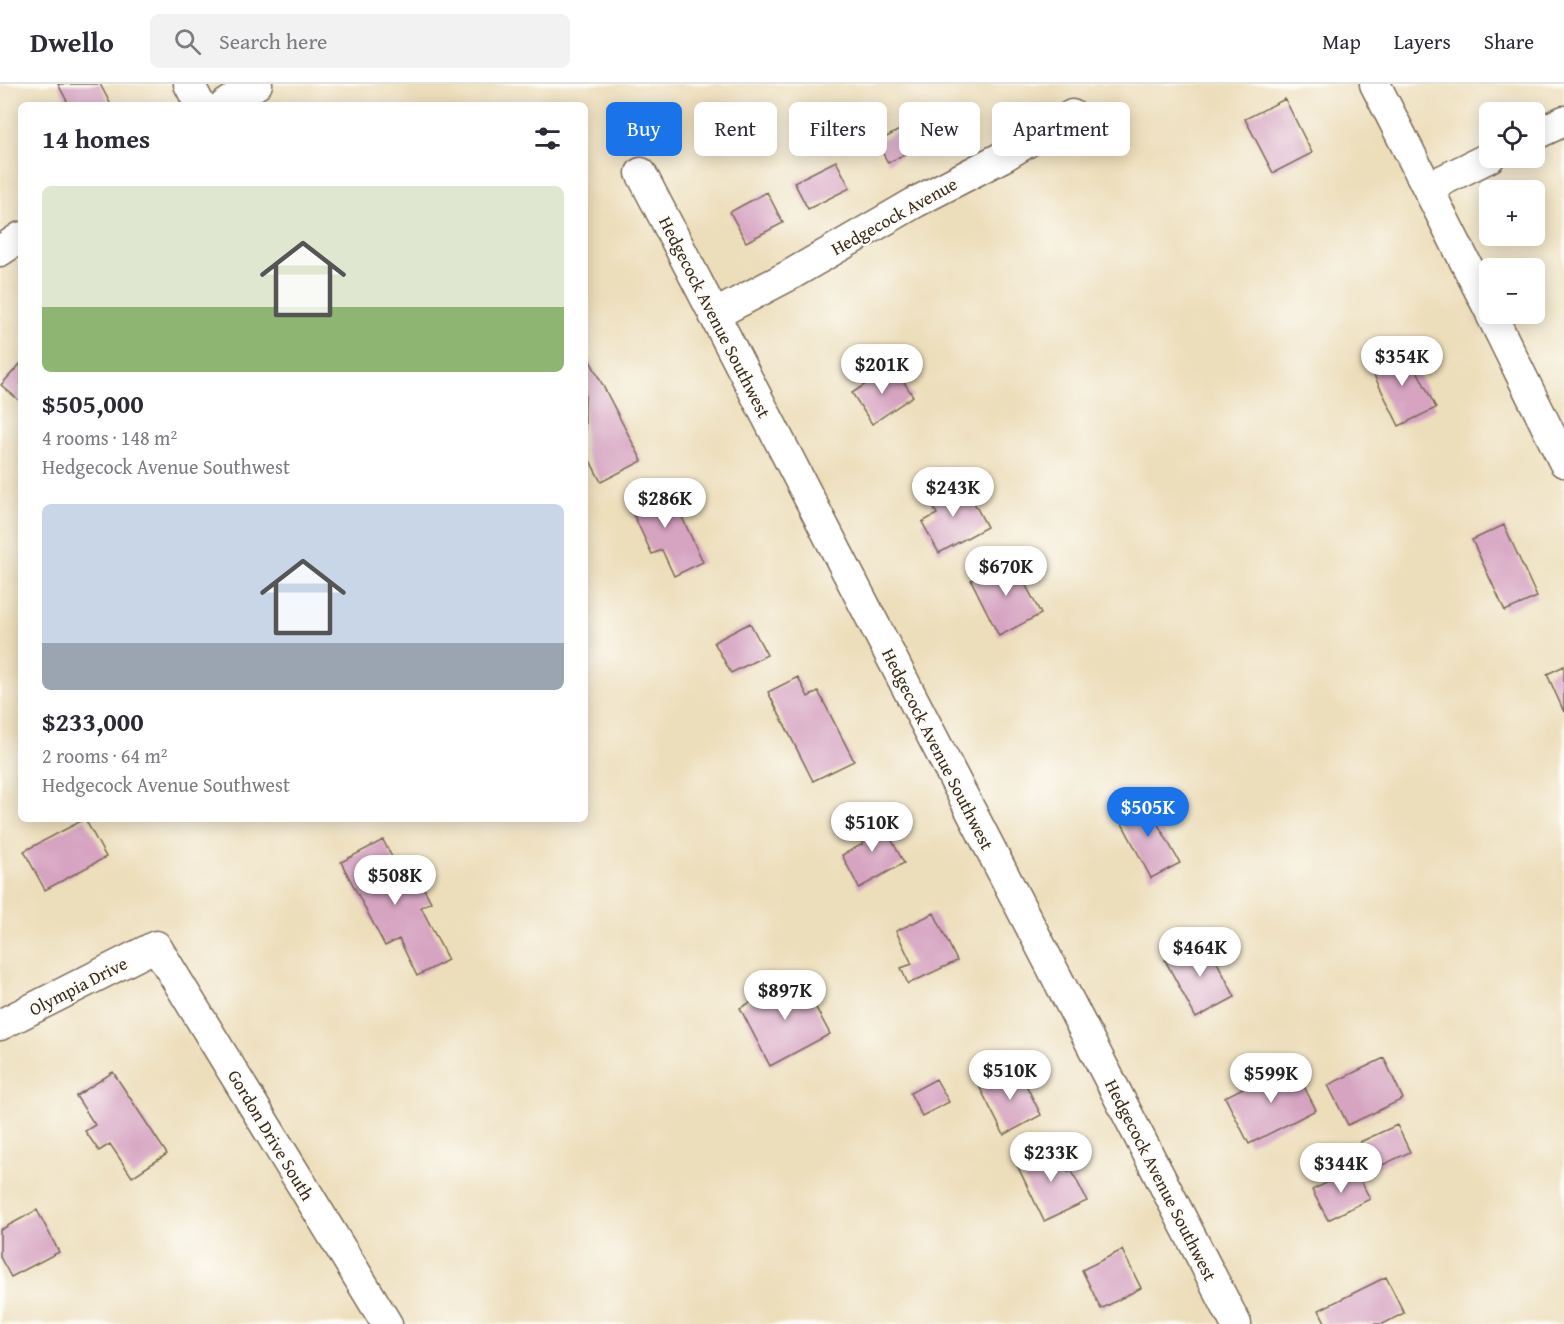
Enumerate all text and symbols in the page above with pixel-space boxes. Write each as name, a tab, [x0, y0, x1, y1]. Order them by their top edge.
search box	[150, 14, 570, 68]
text: Dwello	[30, 21, 114, 62]
icon: search	[171, 25, 204, 58]
text: Search here	[219, 25, 327, 57]
text: Map	[1322, 26, 1361, 57]
text: Layers	[1394, 26, 1451, 57]
text: Share	[1484, 26, 1534, 57]
chip: Buy	[606, 102, 682, 156]
chip: Rent	[694, 102, 777, 156]
chip: Filters	[789, 102, 887, 156]
chip: New	[899, 102, 980, 156]
chip: Apartment	[992, 102, 1130, 156]
map controls	[1479, 102, 1545, 324]
button: locate	[1479, 102, 1545, 168]
text: 14 homes	[42, 119, 150, 158]
icon: filters	[531, 122, 564, 155]
street label: Hedgecock Avenue	[826, 170, 962, 262]
button: +	[1479, 180, 1545, 246]
street label: Hedgecock Avenue Southwest	[652, 211, 778, 423]
icon: home	[249, 225, 357, 333]
button: −	[1479, 258, 1545, 324]
pin: $354K	[1360, 336, 1444, 387]
text: $354K	[1375, 341, 1429, 370]
pin: $201K	[840, 344, 924, 395]
text: $201K	[855, 349, 909, 378]
text: $505,000	[42, 384, 144, 423]
text: 4 rooms · 148 m²	[42, 423, 177, 452]
text: Hedgecock Avenue Southwest	[42, 452, 290, 481]
pin: $243K	[911, 467, 995, 518]
text: $243K	[926, 472, 980, 501]
pin: $286K	[623, 478, 707, 529]
text: $286K	[638, 483, 692, 512]
icon: home	[249, 543, 357, 651]
pin: $670K	[964, 546, 1048, 597]
text: $670K	[979, 551, 1033, 580]
street label: Hedgecock Avenue Southwest	[875, 643, 1001, 855]
text: $233,000	[42, 702, 144, 741]
text: 2 rooms · 64 m²	[42, 741, 168, 770]
text: Hedgecock Avenue Southwest	[42, 770, 290, 799]
pin: $505K	[1106, 787, 1190, 838]
text: $505K	[1121, 792, 1175, 821]
pin: $510K	[830, 802, 914, 853]
text: $510K	[845, 807, 899, 836]
pin: $508K	[353, 855, 437, 906]
text: $508K	[368, 860, 422, 889]
pin: $464K	[1158, 927, 1242, 978]
text: $464K	[1173, 932, 1227, 961]
street label: Olympia Drive	[24, 950, 132, 1022]
pin: $897K	[743, 970, 827, 1021]
text: $897K	[758, 975, 812, 1004]
pin: $510K	[968, 1050, 1052, 1101]
pin: $599K	[1229, 1053, 1313, 1104]
text: $510K	[983, 1055, 1037, 1084]
text: $599K	[1244, 1058, 1298, 1087]
street label: Gordon Drive South	[221, 1064, 321, 1206]
street label: Hedgecock Avenue Southwest	[1098, 1074, 1224, 1286]
pin: $233K	[1009, 1132, 1093, 1183]
text: $233K	[1024, 1137, 1078, 1166]
pin: $344K	[1299, 1143, 1383, 1194]
text: $344K	[1314, 1148, 1368, 1177]

